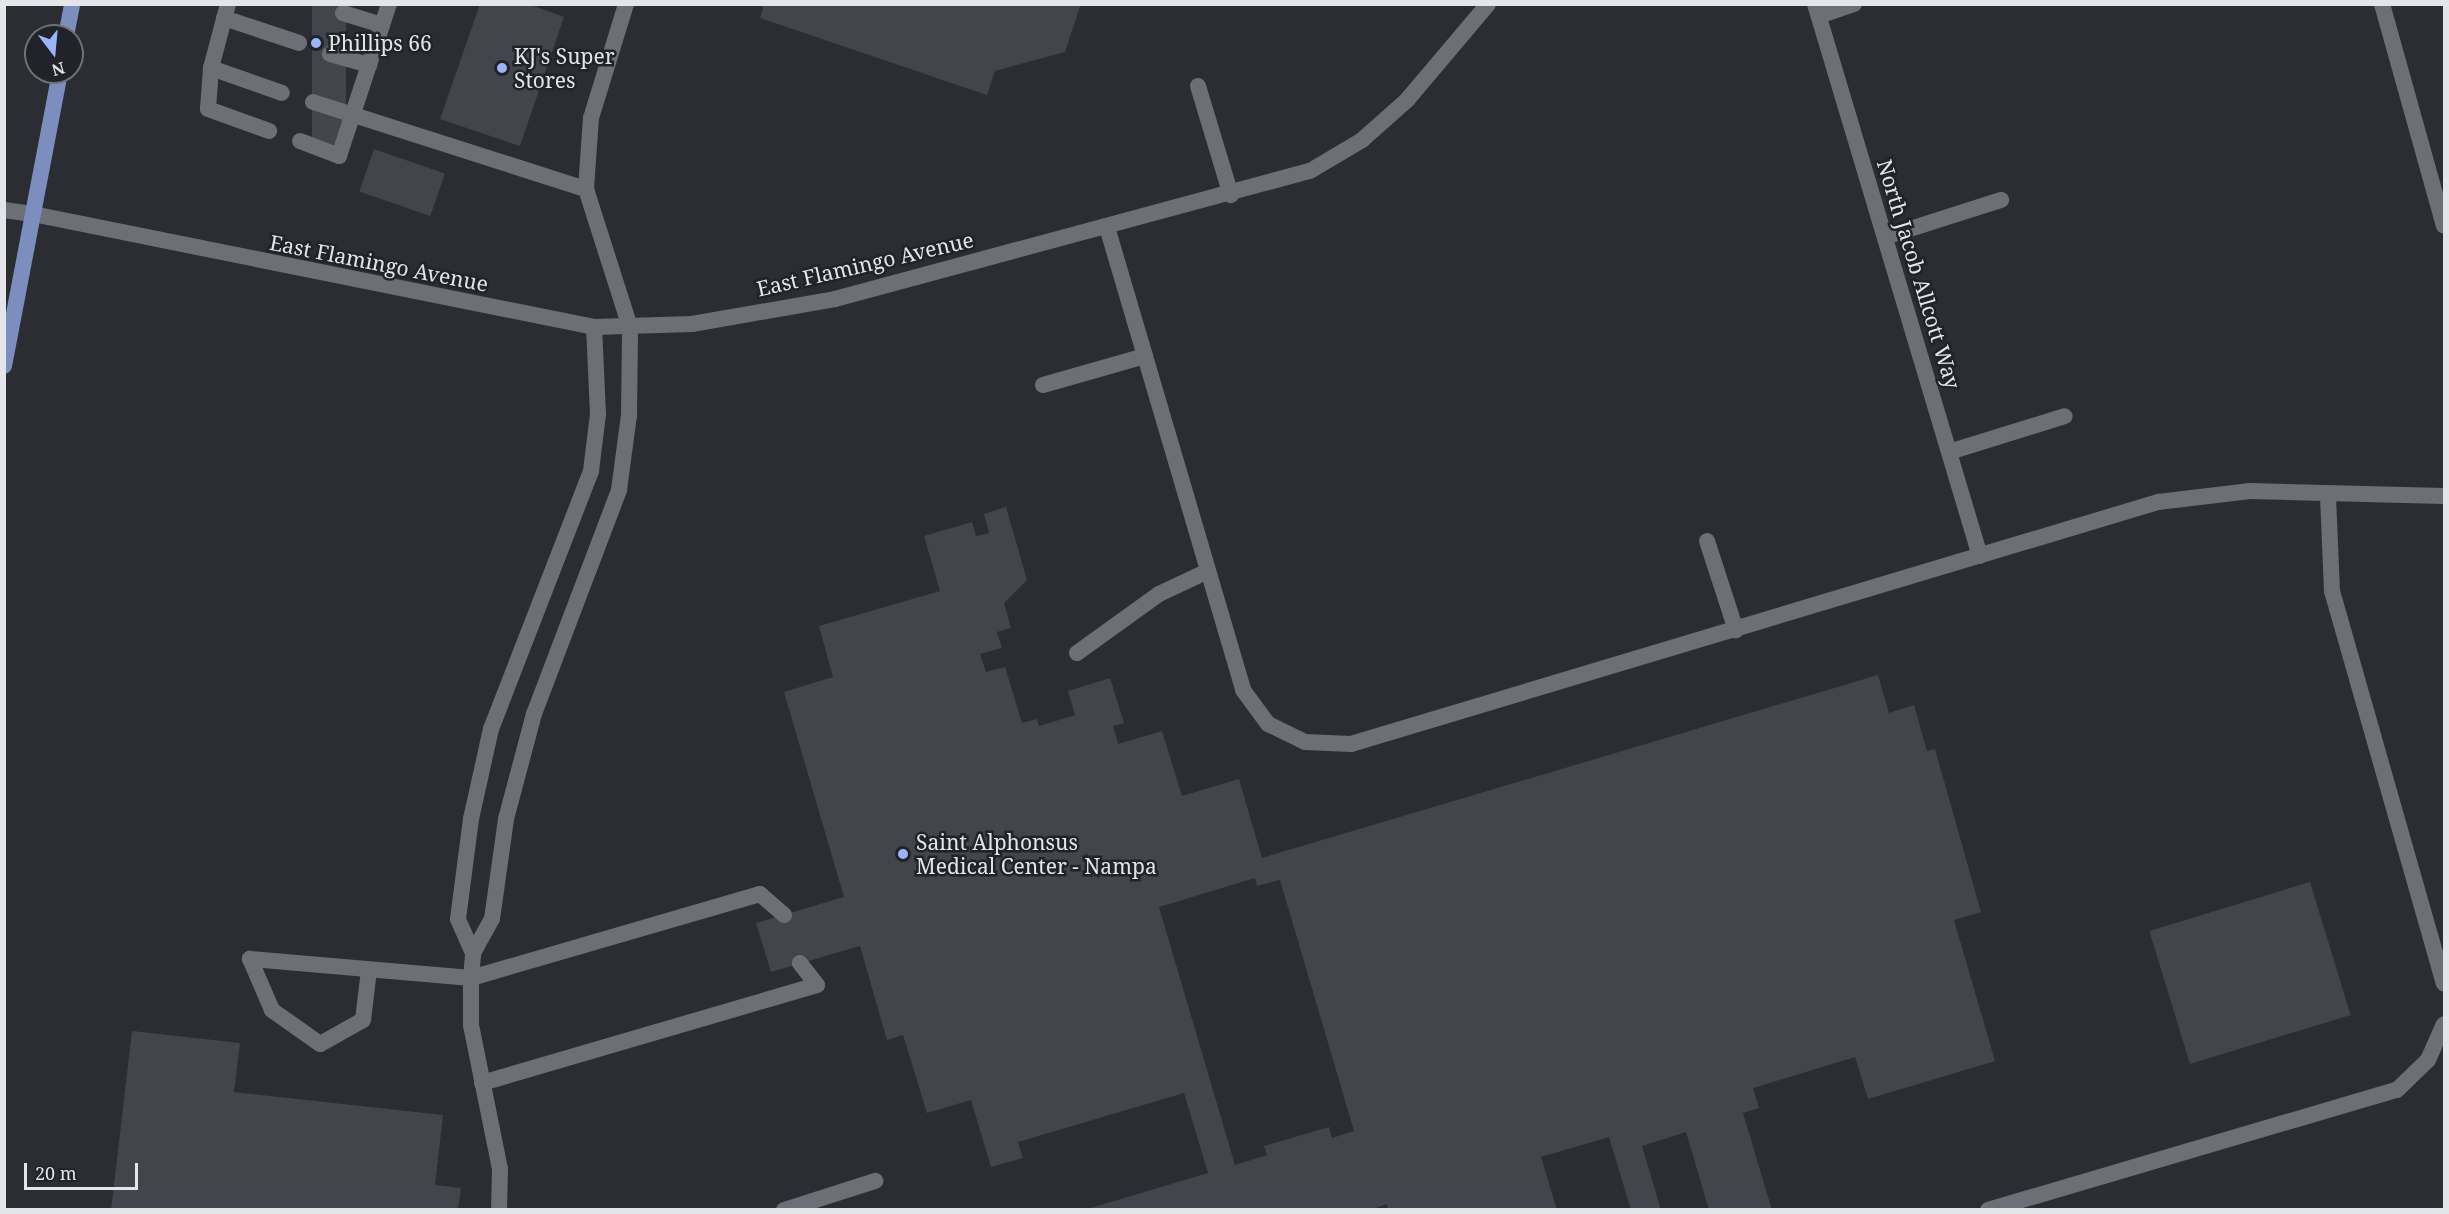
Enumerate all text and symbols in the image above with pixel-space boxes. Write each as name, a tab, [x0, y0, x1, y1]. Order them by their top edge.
north arrow	[24, 24, 84, 84]
place label: Phillips 66	[328, 30, 432, 56]
marker: Phillips 66	[309, 36, 323, 50]
place label: KJ's Super Stores	[514, 43, 615, 93]
text: N	[49, 57, 68, 82]
marker: KJ's Super Stores	[495, 61, 509, 75]
street label: North Jacob Allcott Way	[1872, 156, 1966, 392]
street label: East Flamingo Avenue	[754, 227, 976, 301]
street label: East Flamingo Avenue	[268, 229, 490, 297]
place label: Saint Alphonsus Medical Center - Nampa	[916, 829, 1157, 879]
marker: Saint Alphonsus Medical Center - Nampa	[894, 845, 912, 863]
scale bar	[27, 1151, 141, 1189]
text: 20 m	[35, 1161, 77, 1185]

